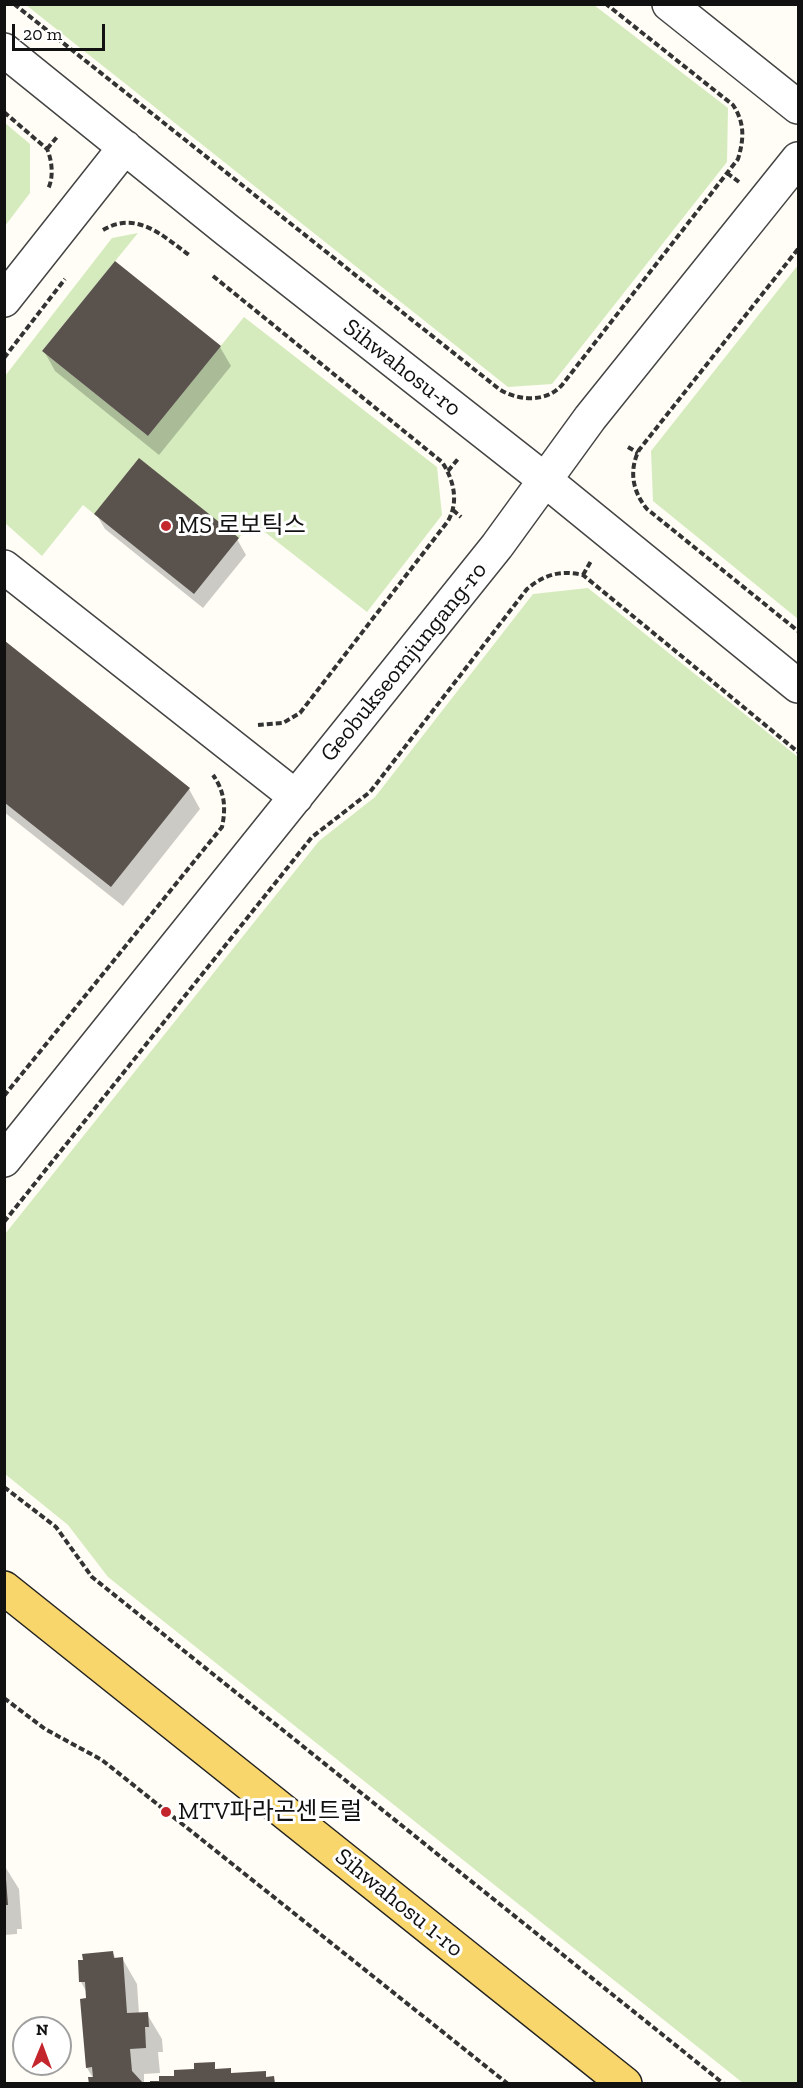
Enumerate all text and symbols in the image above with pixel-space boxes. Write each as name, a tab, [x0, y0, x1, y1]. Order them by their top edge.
scale bar	[15, 12, 108, 50]
text: 20 m	[23, 23, 62, 45]
street label: Sihwahosu-ro	[337, 313, 467, 423]
place label: MS 로보틱스	[178, 512, 306, 540]
marker: MS 로보틱스	[159, 519, 173, 533]
street label: Geobukseomjungang-ro	[315, 556, 493, 768]
place label: MTV파라곤센트럴	[178, 1798, 362, 1826]
marker: MTV파라곤센트럴	[159, 1805, 173, 1819]
street label: Sihwahosu 1-ro	[329, 1842, 469, 1964]
north arrow	[12, 2016, 72, 2076]
text: N	[36, 2020, 49, 2039]

